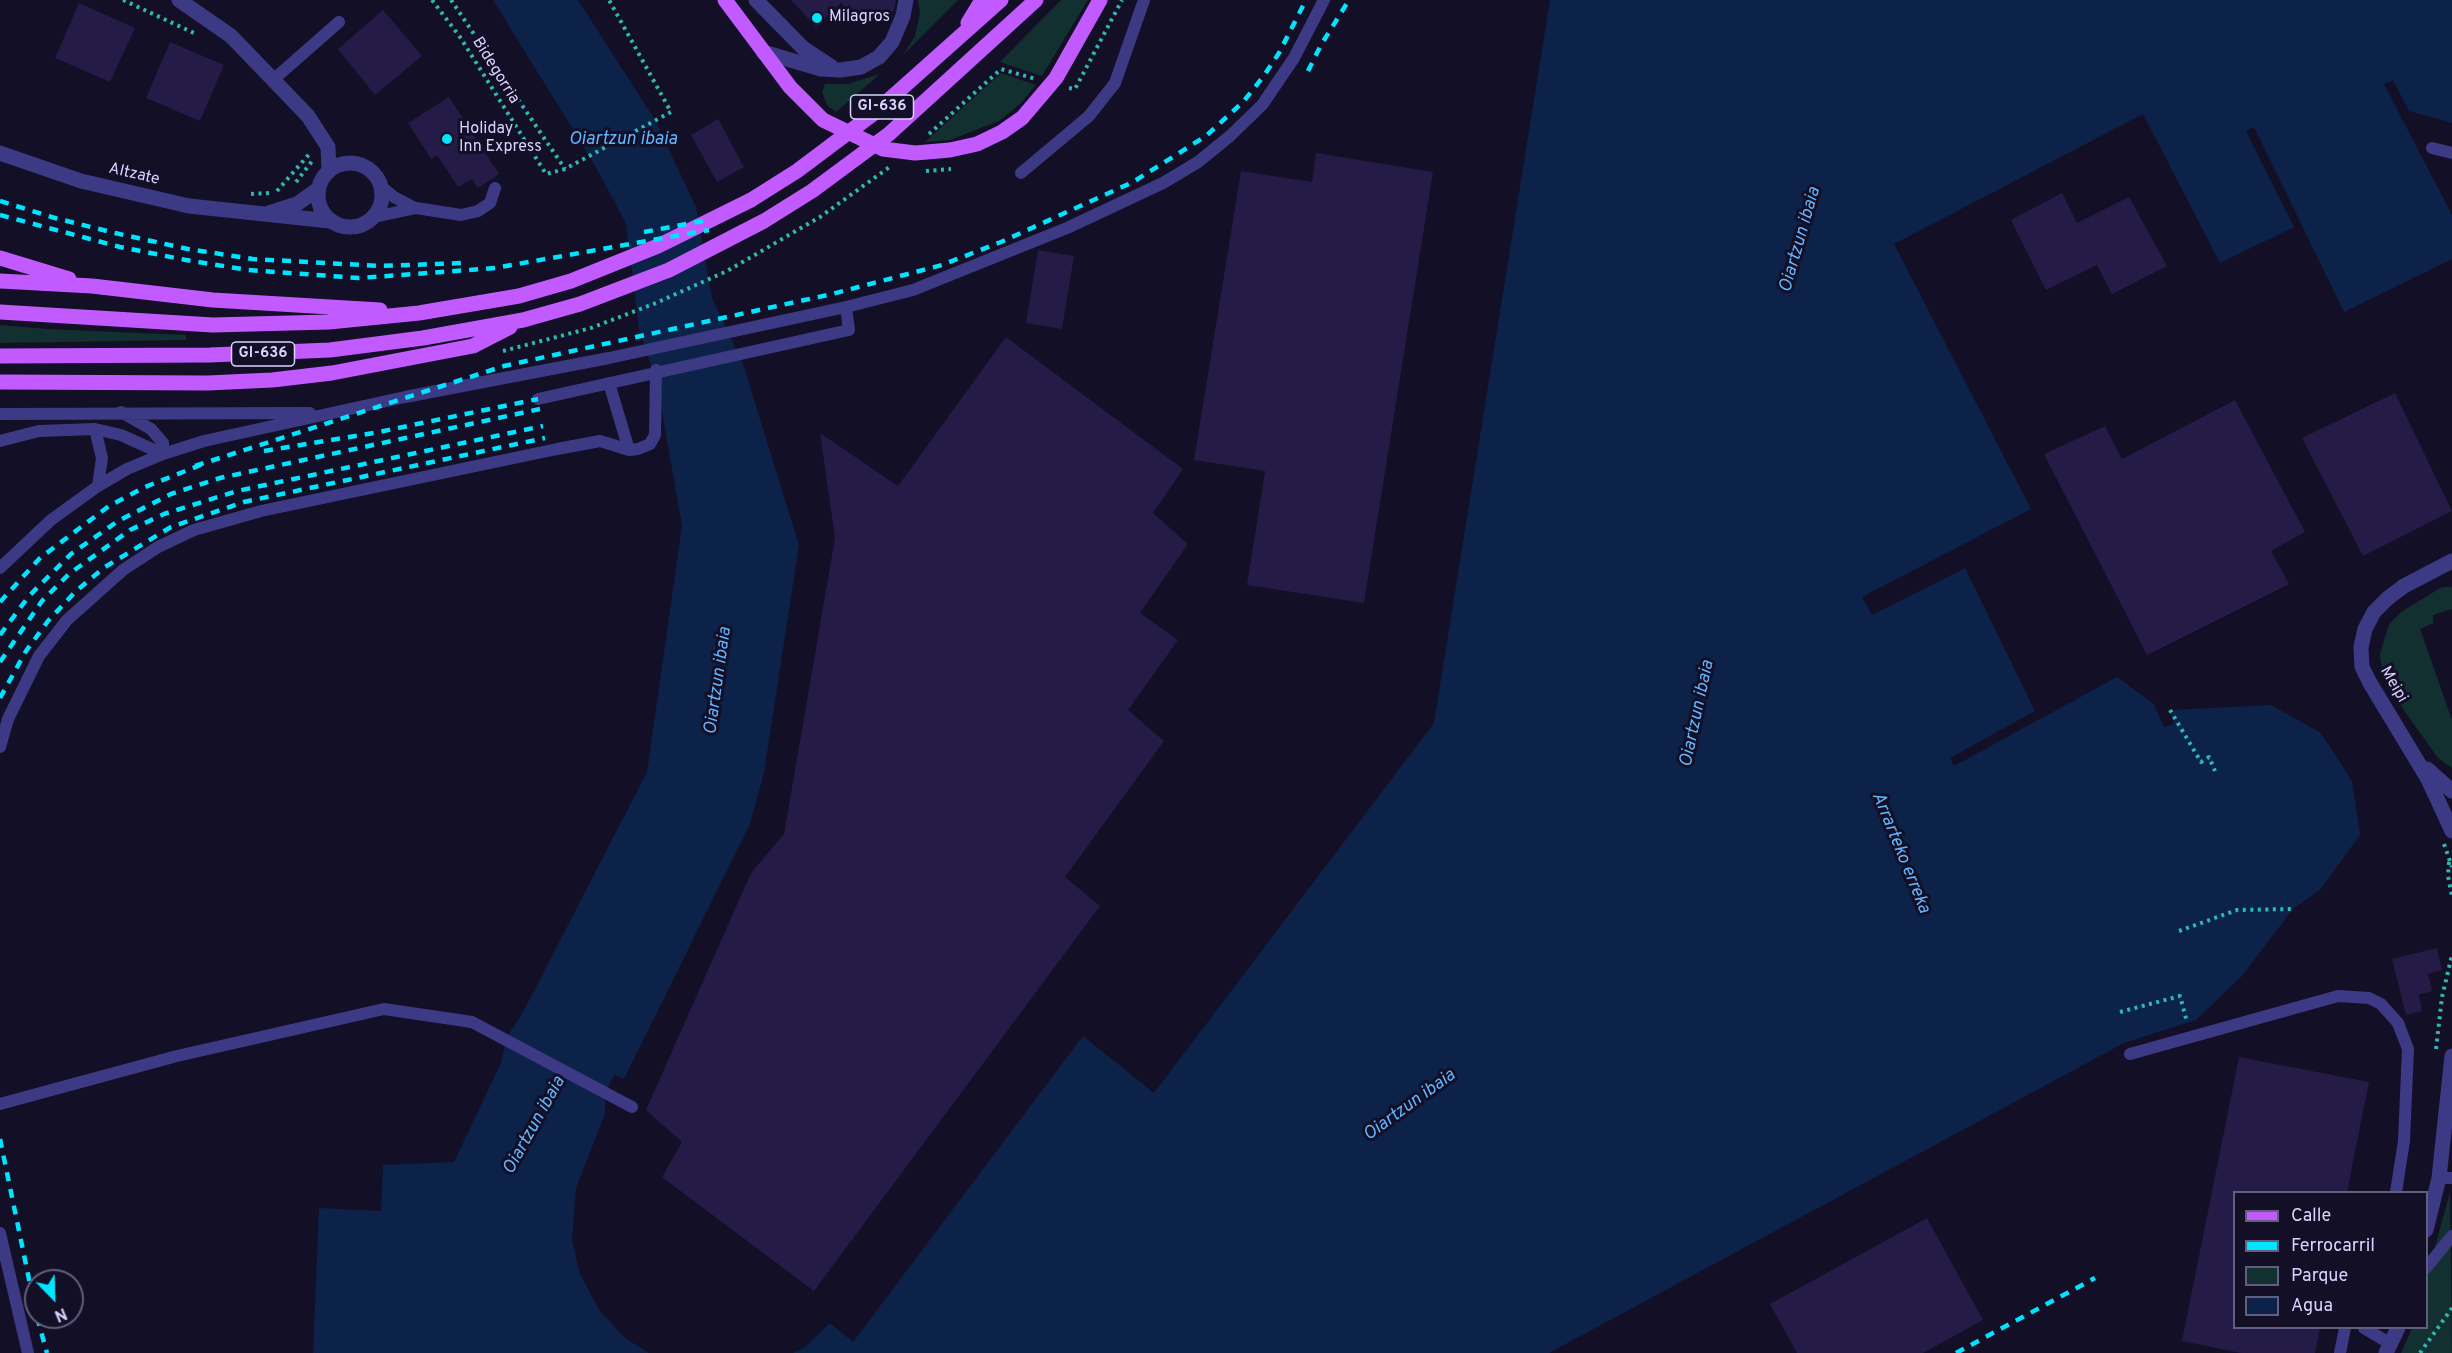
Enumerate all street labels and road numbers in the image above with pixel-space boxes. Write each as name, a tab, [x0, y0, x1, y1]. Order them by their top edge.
street label: Bidegorria	[467, 34, 523, 108]
road number: GI-636	[850, 95, 914, 119]
street label: Altzate	[107, 160, 161, 190]
road number: GI-636	[232, 342, 294, 366]
street label: Meipi	[2375, 663, 2411, 707]

